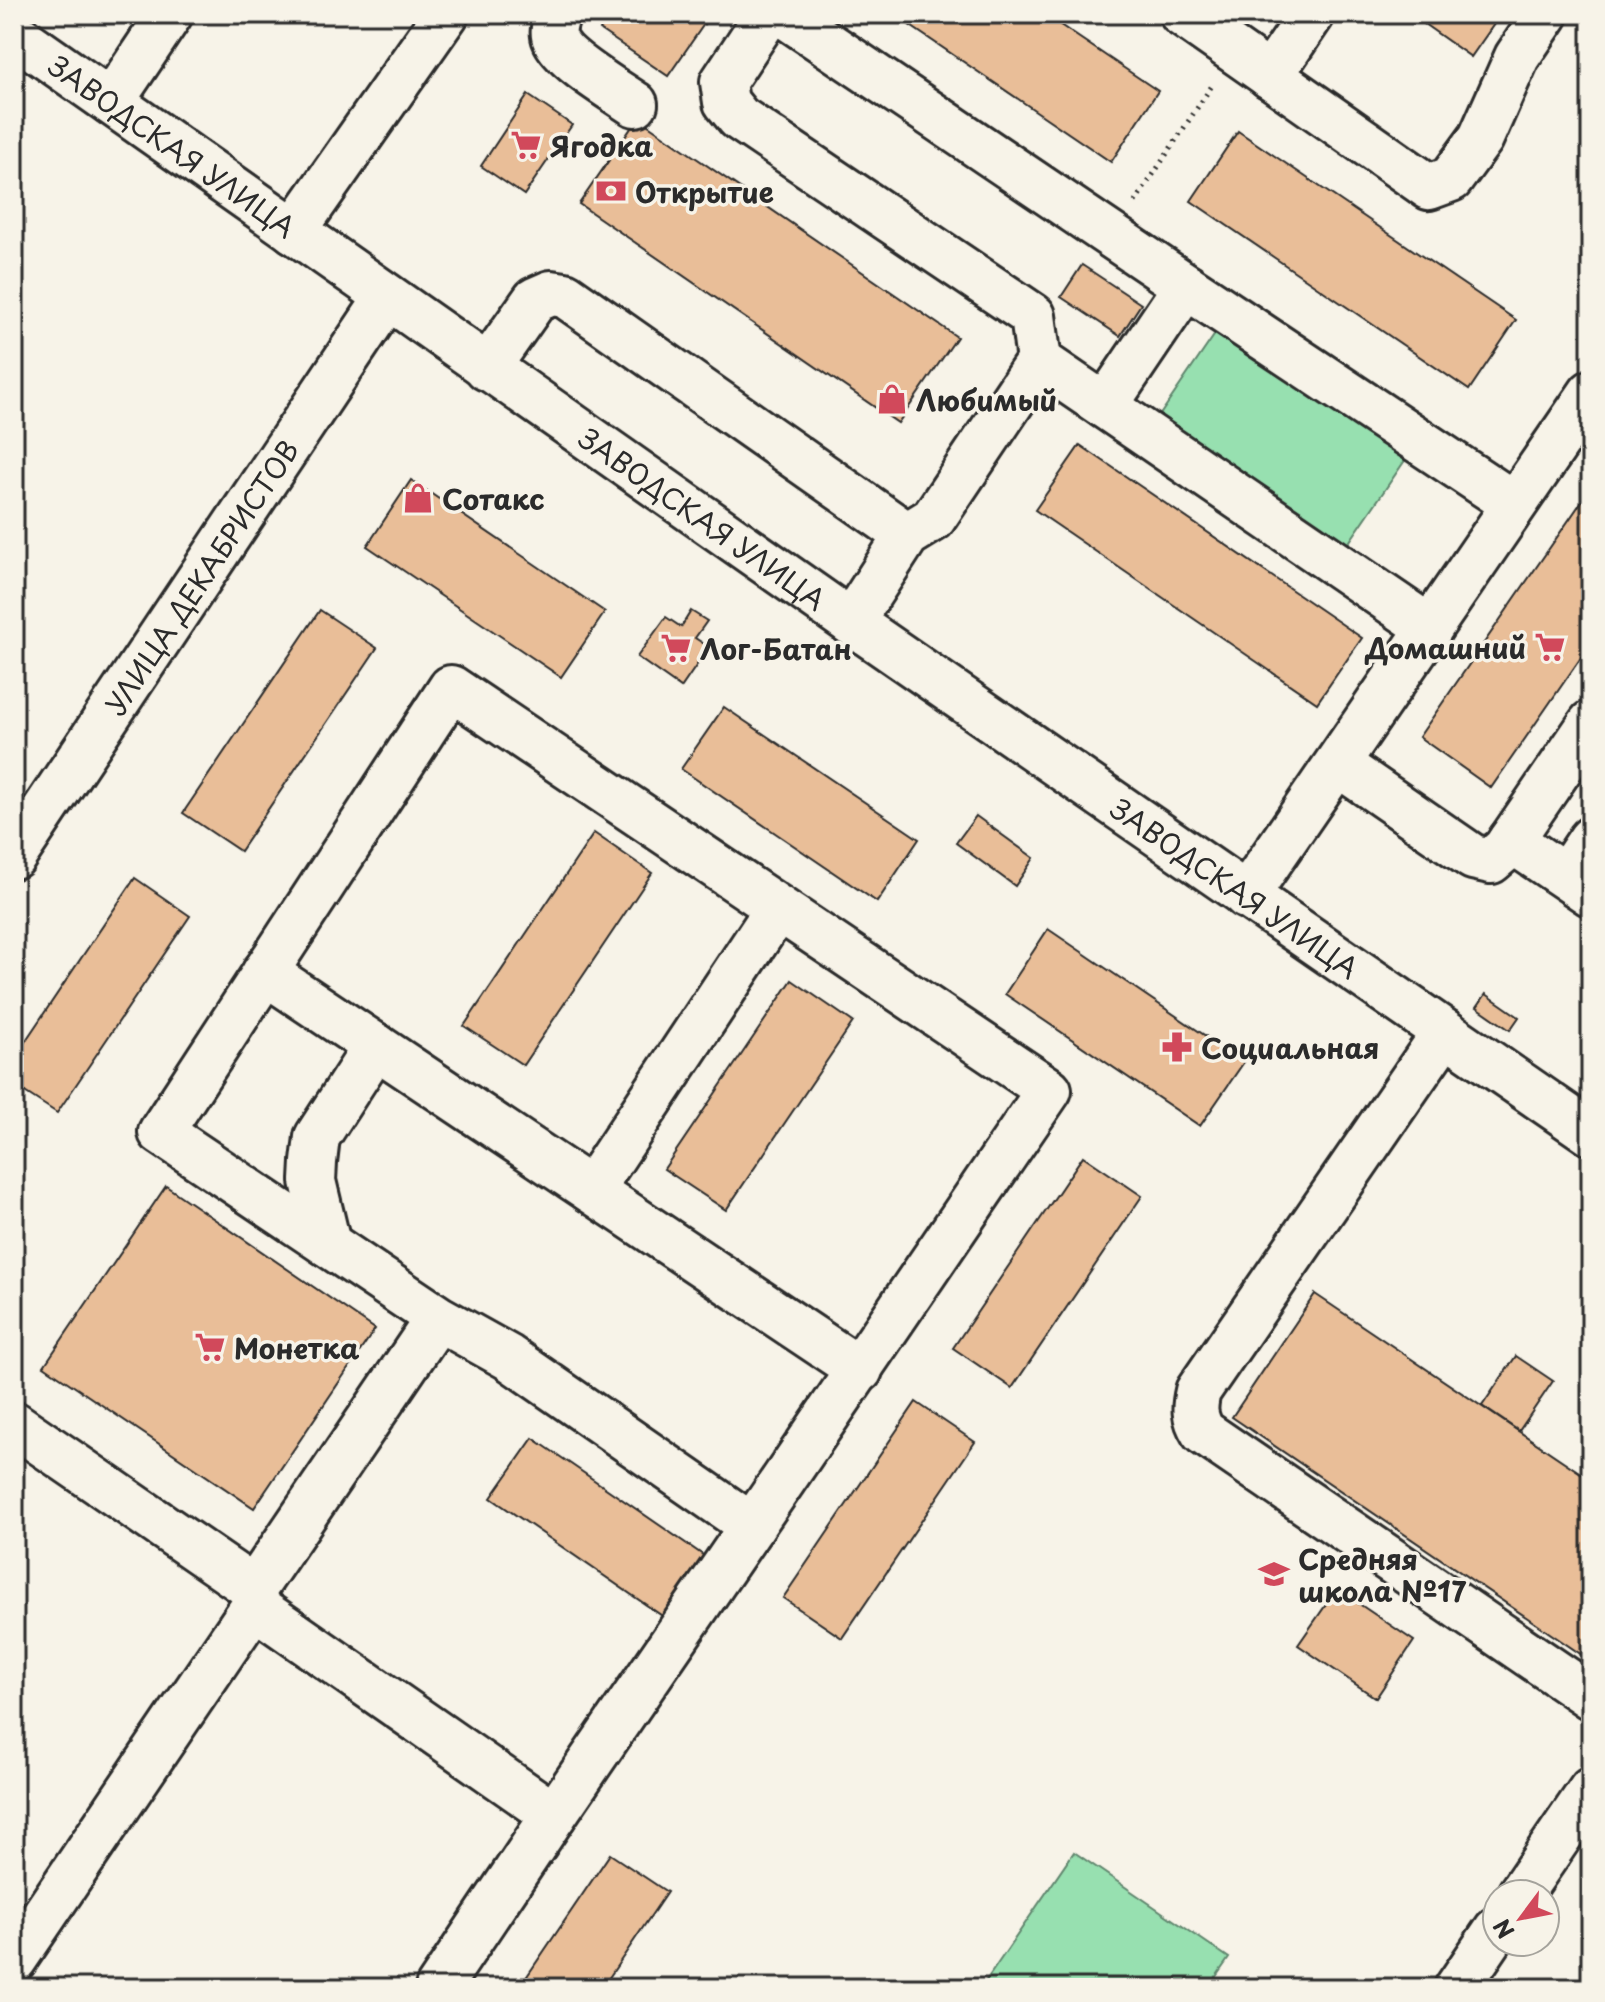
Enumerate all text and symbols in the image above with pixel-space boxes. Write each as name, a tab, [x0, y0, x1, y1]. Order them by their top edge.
street label: ЗАВОДСКАЯ УЛИЦА	[40, 44, 305, 247]
place label: Ягодка	[550, 124, 653, 167]
supermarket icon: Ягодка	[509, 128, 543, 162]
place label: Открытие	[635, 170, 774, 213]
bank icon: Открытие	[594, 174, 628, 208]
place label: Любимый	[916, 378, 1057, 421]
shop icon: Любимый	[875, 382, 909, 416]
street label: ЗАВОДСКАЯ УЛИЦА	[571, 416, 835, 620]
street label: УЛИЦА ДЕКАБРИСТОВ	[93, 430, 308, 723]
place label: Сотакс	[442, 477, 545, 520]
shop icon: Сотакс	[401, 481, 435, 515]
place label: Домашний	[1365, 626, 1526, 669]
place label: Лог-Батан	[700, 627, 852, 670]
supermarket icon: Домашний	[1533, 630, 1567, 664]
supermarket icon: Лог-Батан	[659, 631, 693, 665]
street label: ЗАВОДСКАЯ УЛИЦА	[1103, 786, 1368, 988]
place label: Социальная	[1201, 1026, 1379, 1069]
pharmacy icon: Социальная	[1160, 1030, 1194, 1064]
place label: Монетка	[234, 1326, 360, 1369]
supermarket icon: Монетка	[193, 1330, 227, 1364]
place label: Средняя школа №17	[1298, 1537, 1466, 1612]
school or university icon: Средняя школа №17	[1257, 1557, 1291, 1591]
north arrow	[1481, 1878, 1561, 1958]
text: N	[1484, 1913, 1521, 1946]

